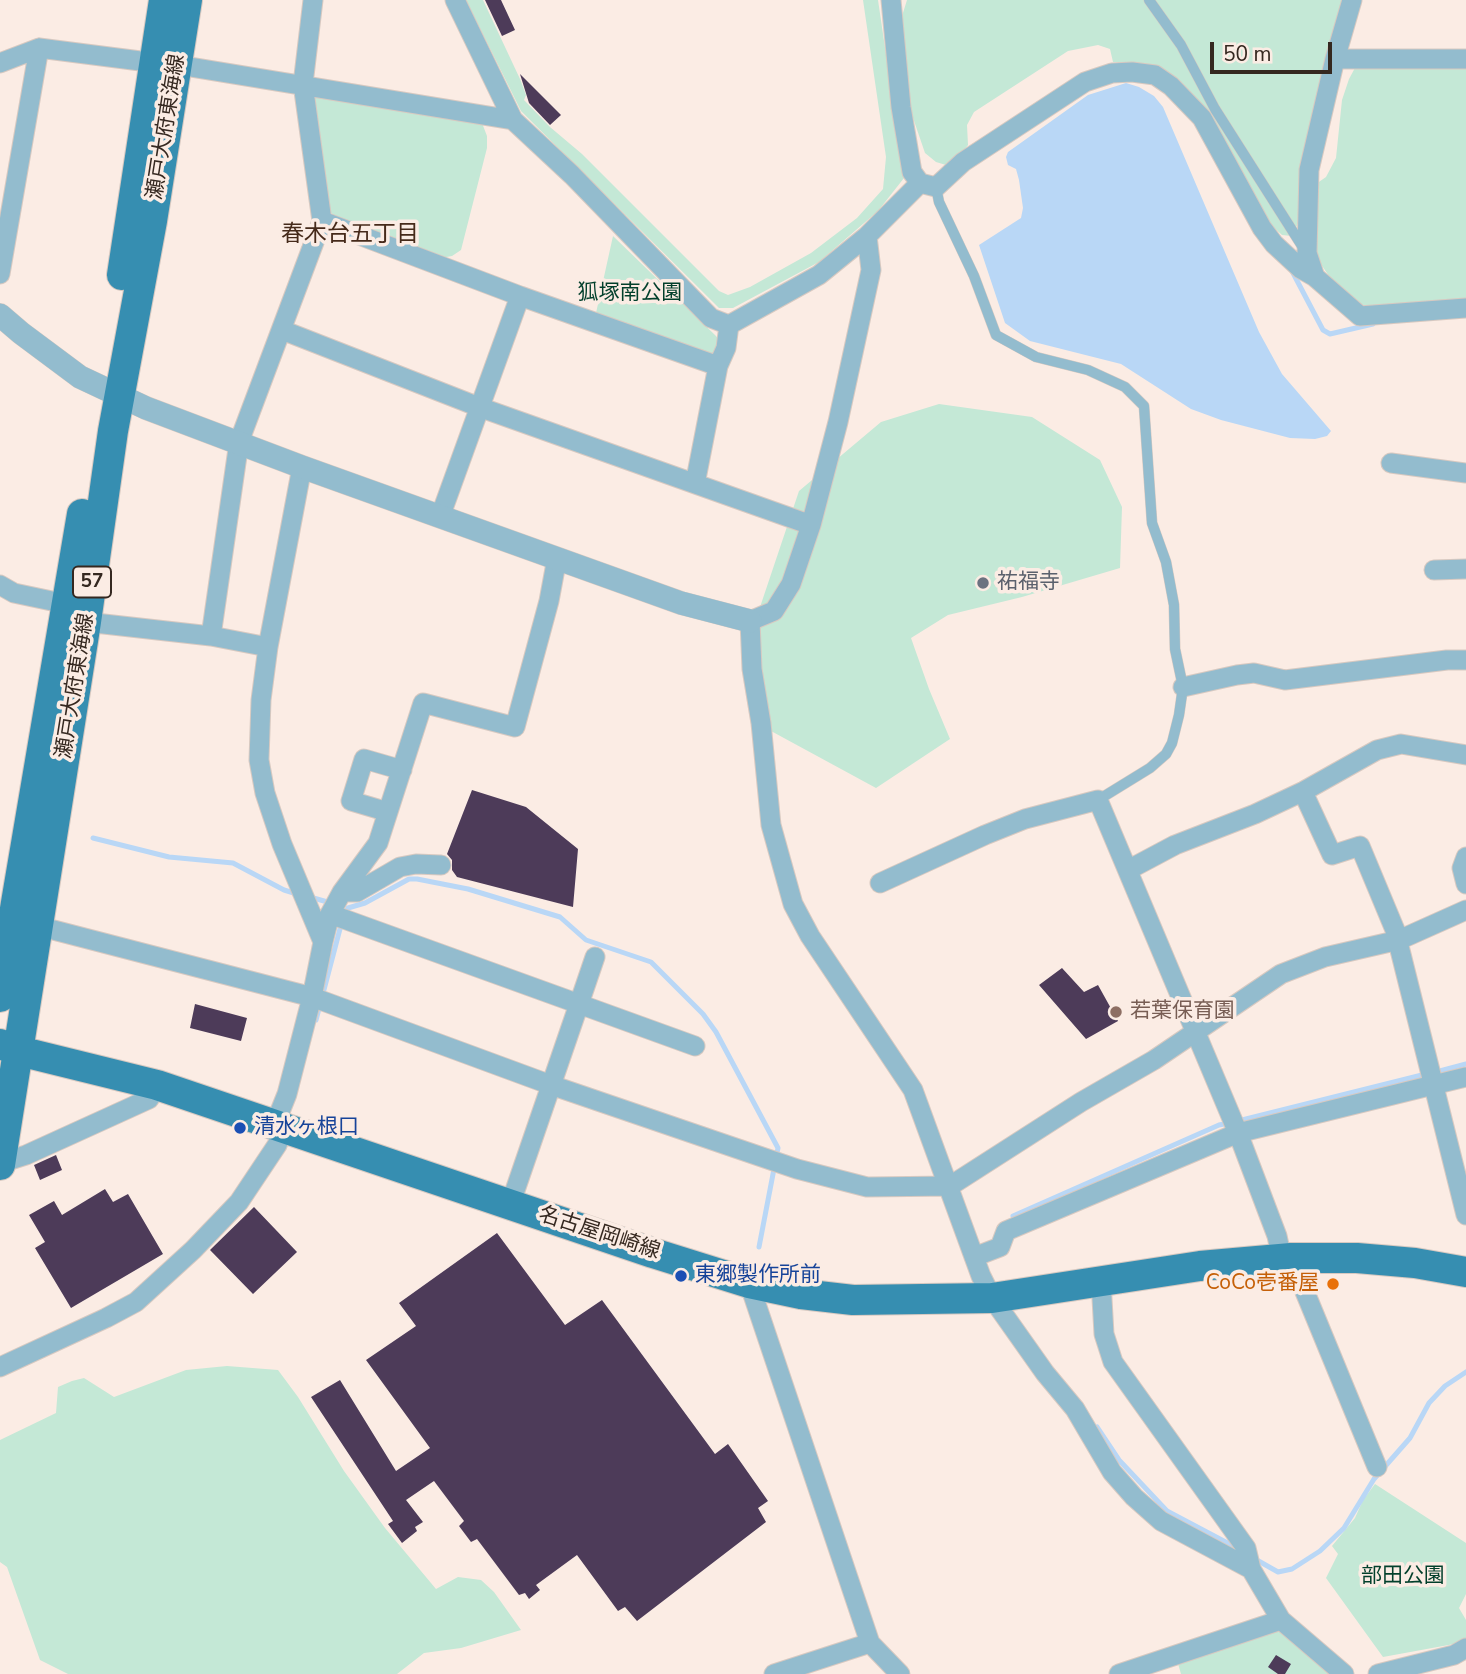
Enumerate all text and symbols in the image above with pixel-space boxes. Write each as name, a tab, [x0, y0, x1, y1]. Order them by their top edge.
scale bar	[1214, 28, 1336, 72]
text: 50 m	[1223, 40, 1272, 68]
street label: 瀬戸大府東海線	[143, 52, 191, 202]
district label: 春木台五丁目	[281, 221, 419, 249]
park label: 狐塚南公園	[578, 281, 682, 307]
road number: 57	[73, 566, 111, 597]
place label: 祐福寺	[997, 570, 1060, 596]
marker: 祐福寺	[975, 575, 991, 591]
street label: 瀬戸大府東海線	[52, 611, 100, 761]
place label: 若葉保育園	[1130, 999, 1235, 1025]
marker: 若葉保育園	[1108, 1004, 1124, 1020]
place label: 清水ヶ根口	[254, 1115, 359, 1141]
marker: 清水ヶ根口	[232, 1120, 248, 1136]
street label: 名古屋岡崎線	[535, 1203, 663, 1265]
place label: 東郷製作所前	[695, 1263, 821, 1289]
marker: 東郷製作所前	[673, 1268, 689, 1284]
place label: CoCo壱番屋	[1206, 1271, 1319, 1297]
marker: CoCo壱番屋	[1325, 1276, 1341, 1292]
park label: 部田公園	[1361, 1564, 1445, 1590]

